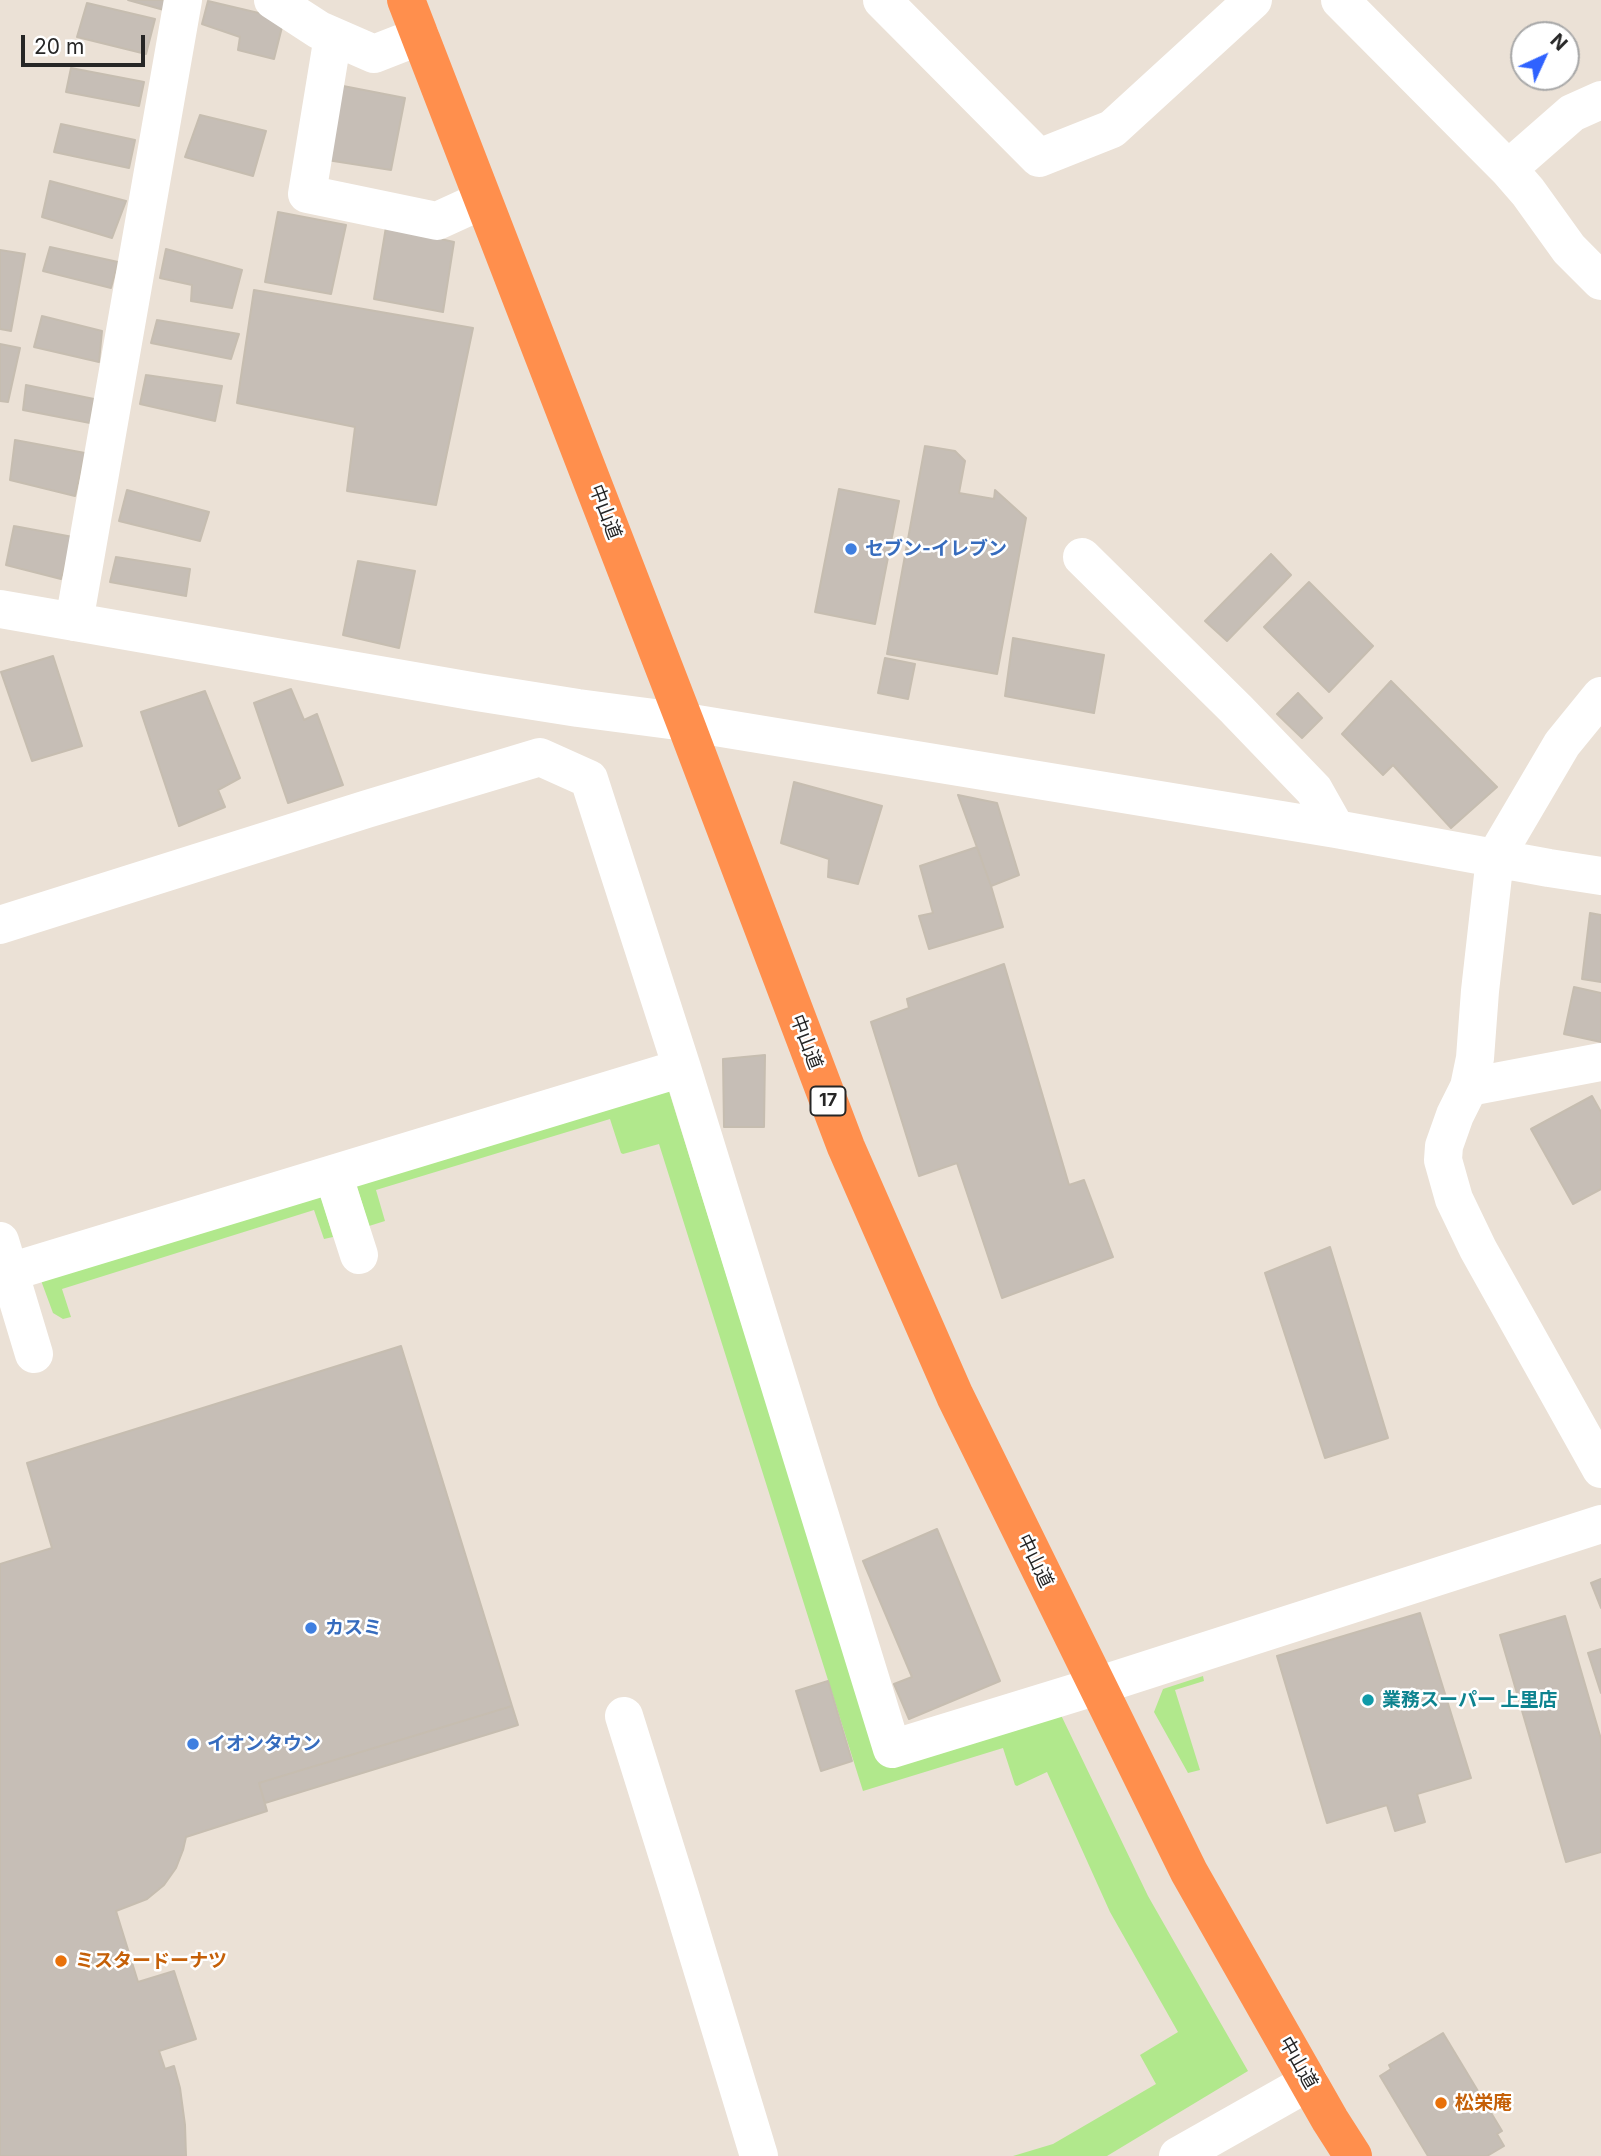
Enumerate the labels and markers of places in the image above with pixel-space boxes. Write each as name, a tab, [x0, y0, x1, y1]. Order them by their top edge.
place label: セブン-イレブン	[865, 538, 1007, 560]
marker: セブン-イレブン	[843, 541, 859, 557]
place label: カスミ	[325, 1617, 382, 1639]
marker: カスミ	[303, 1620, 319, 1636]
place label: 業務スーパー 上里店	[1382, 1689, 1557, 1711]
marker: 業務スーパー 上里店	[1360, 1692, 1376, 1708]
place label: イオンタウン	[207, 1733, 321, 1755]
marker: イオンタウン	[185, 1736, 201, 1752]
place label: ミスタードーナツ	[75, 1950, 227, 1972]
marker: ミスタードーナツ	[53, 1953, 69, 1969]
place label: 松栄庵	[1455, 2092, 1512, 2114]
marker: 松栄庵	[1433, 2095, 1449, 2111]

